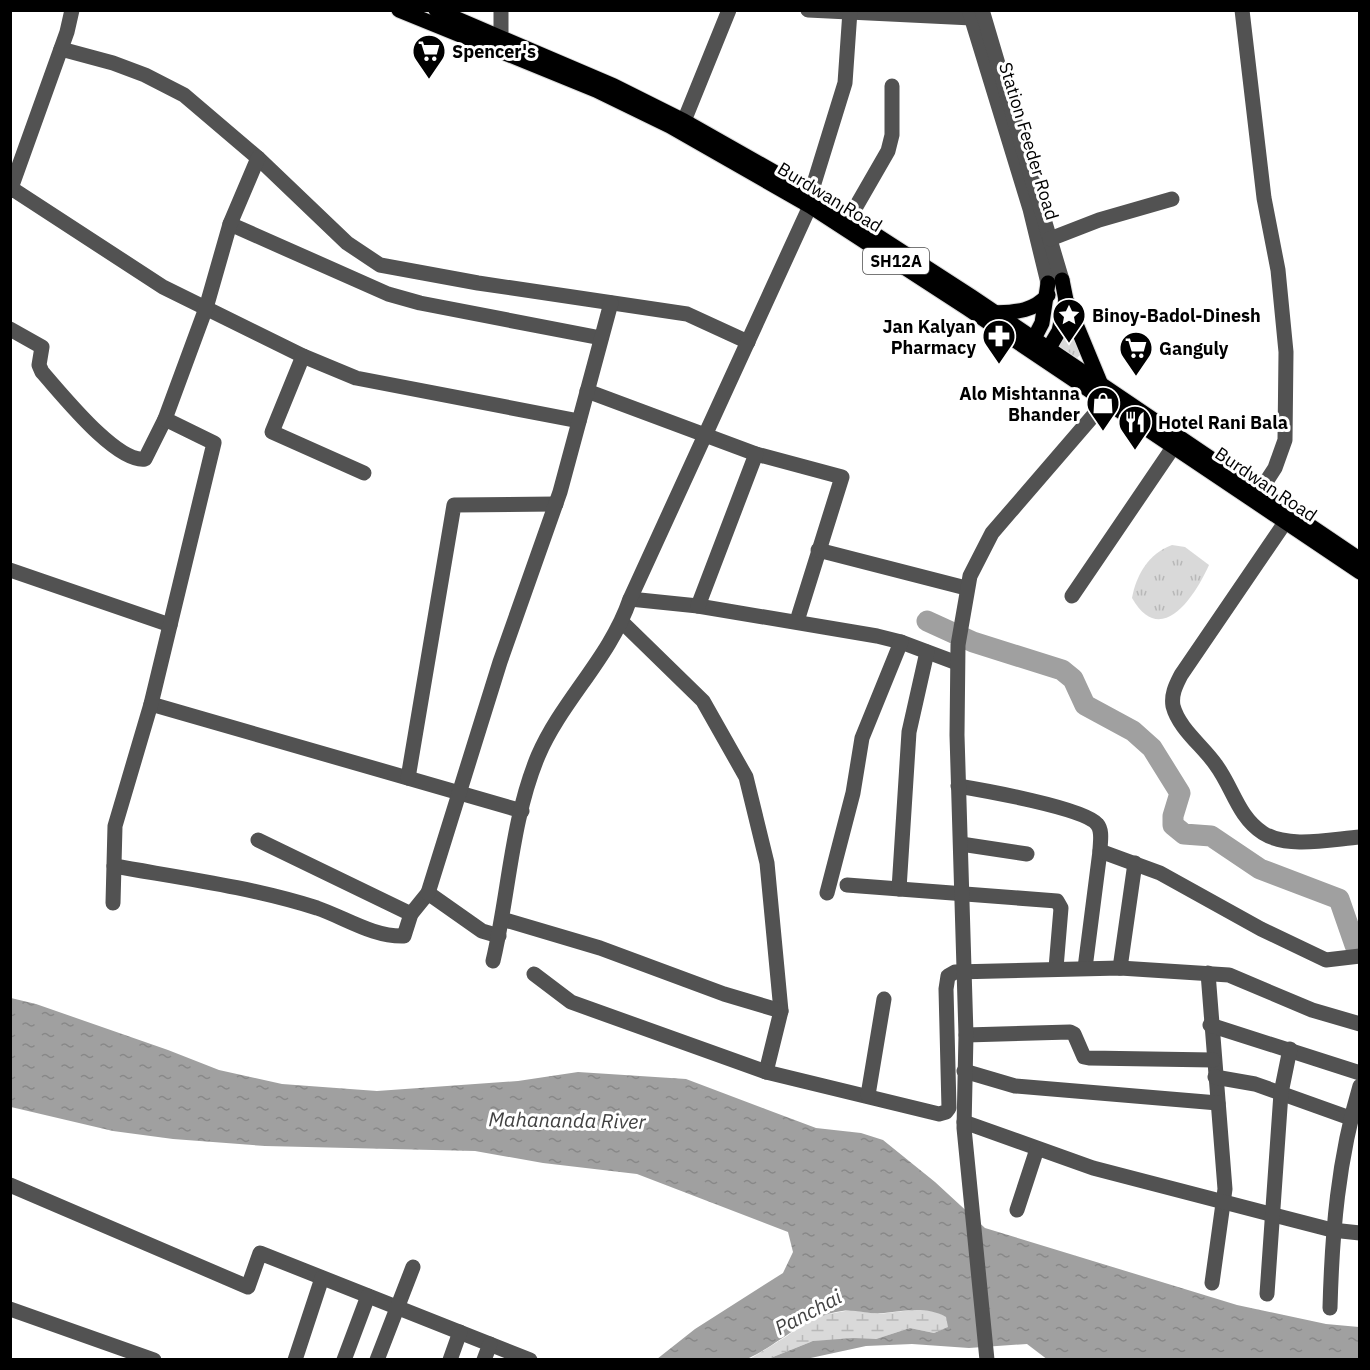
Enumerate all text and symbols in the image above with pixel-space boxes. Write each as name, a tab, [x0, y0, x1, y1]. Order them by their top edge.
supermarket icon: Spencer's	[411, 33, 447, 80]
place label: Spencer's	[452, 40, 536, 63]
street label: Station Feeder Road	[994, 59, 1064, 223]
street label: Burdwan Road	[773, 157, 887, 237]
road number: SH12A	[863, 248, 929, 274]
place icon: Binoy-Badol-Dinesh	[1051, 297, 1087, 344]
place label: Binoy-Badol-Dinesh	[1092, 304, 1261, 327]
place label: Jan Kalyan Pharmacy	[882, 315, 976, 359]
pharmacy icon: Jan Kalyan Pharmacy	[981, 318, 1017, 365]
supermarket icon: Ganguly	[1118, 330, 1154, 377]
place label: Ganguly	[1159, 337, 1229, 360]
place label: Alo Mishtanna Bhander	[959, 382, 1080, 426]
shop icon: Alo Mishtanna Bhander	[1085, 385, 1121, 432]
restaurant icon: Hotel Rani Bala	[1117, 404, 1153, 451]
place label: Hotel Rani Bala	[1158, 411, 1288, 434]
street label: Burdwan Road	[1211, 441, 1321, 527]
water label: Mahananda River	[488, 1105, 647, 1135]
water label: Panchai	[770, 1283, 847, 1341]

